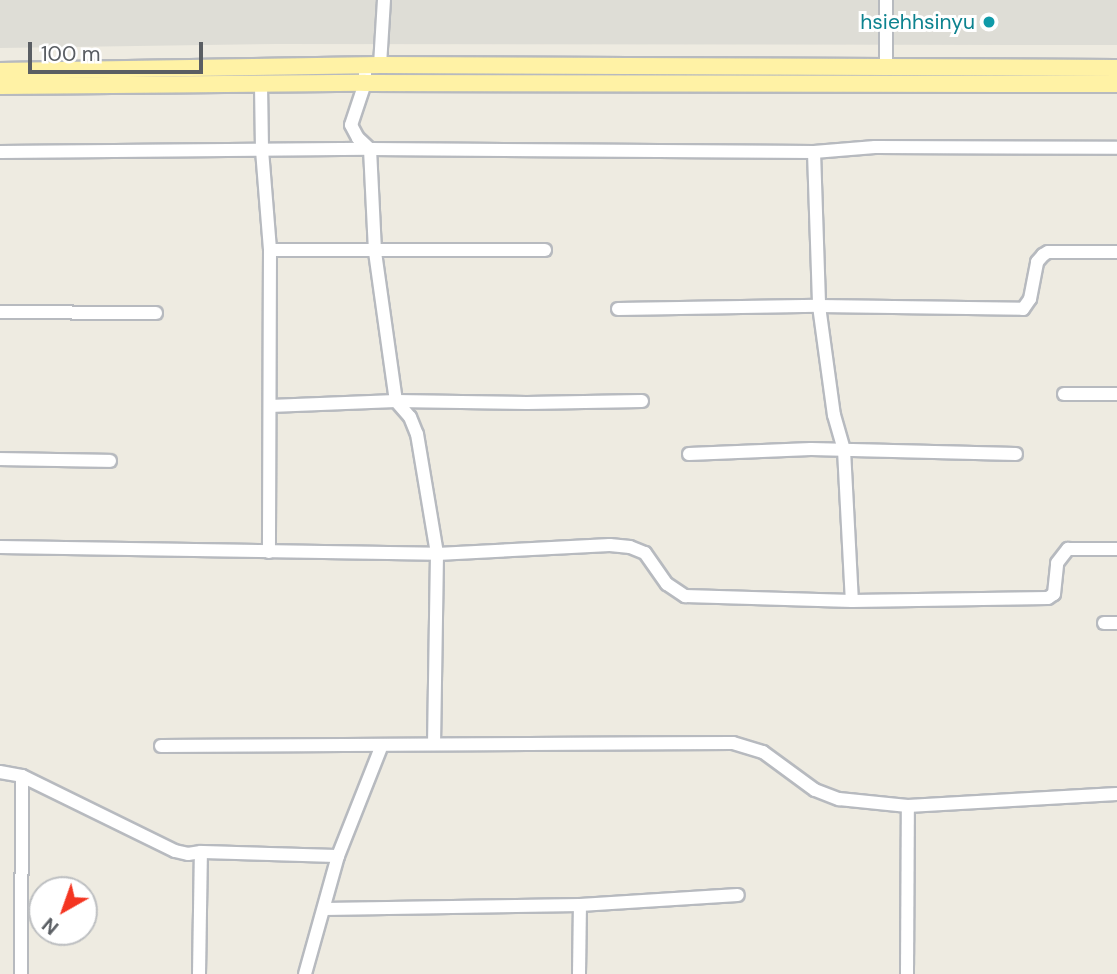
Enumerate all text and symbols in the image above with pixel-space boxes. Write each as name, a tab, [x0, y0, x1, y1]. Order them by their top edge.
place label: hsiehhsinyu	[860, 9, 975, 35]
marker: hsiehhsinyu	[981, 14, 997, 30]
scale bar	[32, 28, 206, 72]
text: 100 m	[41, 40, 101, 68]
north arrow	[28, 876, 98, 946]
text: N	[37, 912, 64, 940]

